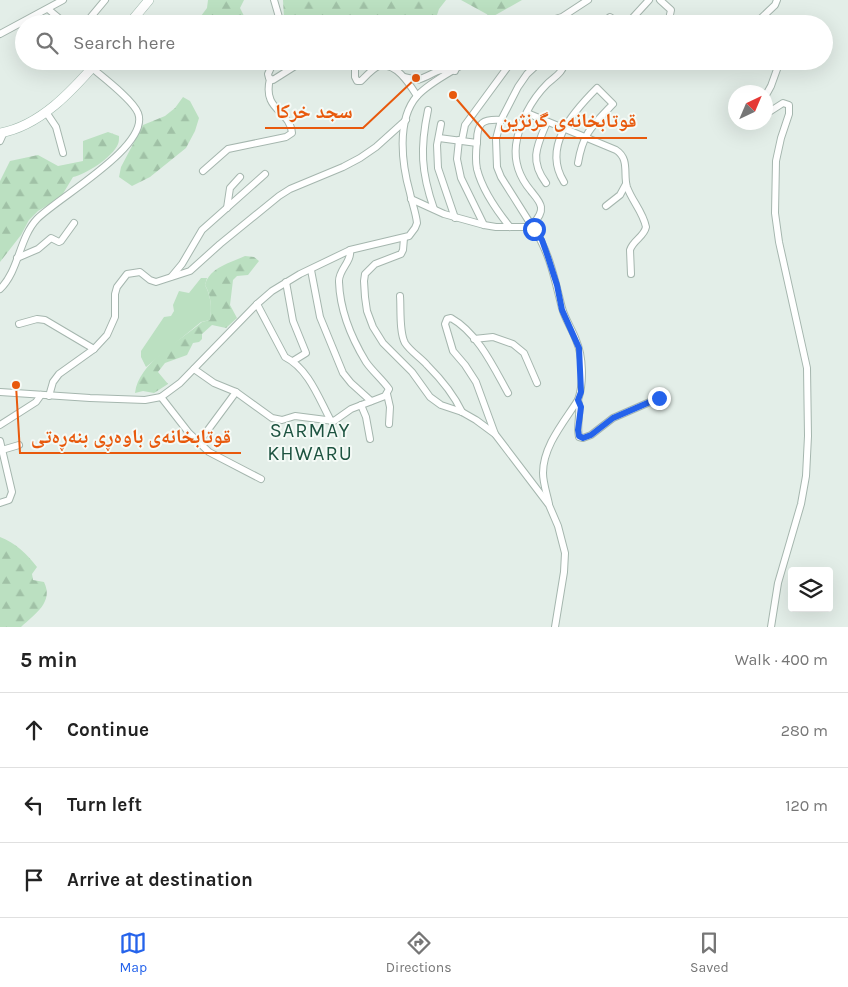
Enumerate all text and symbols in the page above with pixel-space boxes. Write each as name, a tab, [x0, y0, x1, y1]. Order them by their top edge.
search box	[15, 15, 833, 70]
icon: search	[33, 29, 61, 57]
text: Search here	[73, 32, 175, 54]
north arrow	[728, 85, 773, 130]
callout: سجد خركا	[265, 93, 363, 128]
text: سجد خركا	[275, 100, 353, 123]
callout: قوتابخانەی گرنژین	[490, 103, 647, 138]
text: قوتابخانەی گرنژین	[500, 109, 636, 133]
route start	[523, 218, 546, 241]
route end	[648, 387, 671, 410]
callout: قوتابخانەی باوەڕی بنەڕەتی	[20, 418, 241, 453]
district label: SARMAY KHWARU	[267, 419, 353, 465]
text: قوتابخانەی باوەڕی بنەڕەتی	[31, 425, 231, 451]
map controls	[788, 567, 833, 612]
button: layers	[788, 567, 833, 612]
text: 5 min	[20, 648, 77, 672]
text: Walk · 400 m	[735, 650, 828, 669]
icon: ahead	[20, 716, 48, 744]
text: Continue	[67, 719, 149, 741]
text: 280 m	[781, 721, 828, 740]
icon: left	[20, 791, 48, 819]
text: Turn left	[67, 794, 142, 816]
text: 120 m	[785, 796, 828, 815]
icon: arrive	[20, 866, 48, 894]
text: Arrive at destination	[67, 869, 253, 891]
tab: Map	[119, 929, 147, 976]
tab: Directions	[386, 929, 452, 976]
tab: Saved	[690, 929, 729, 976]

